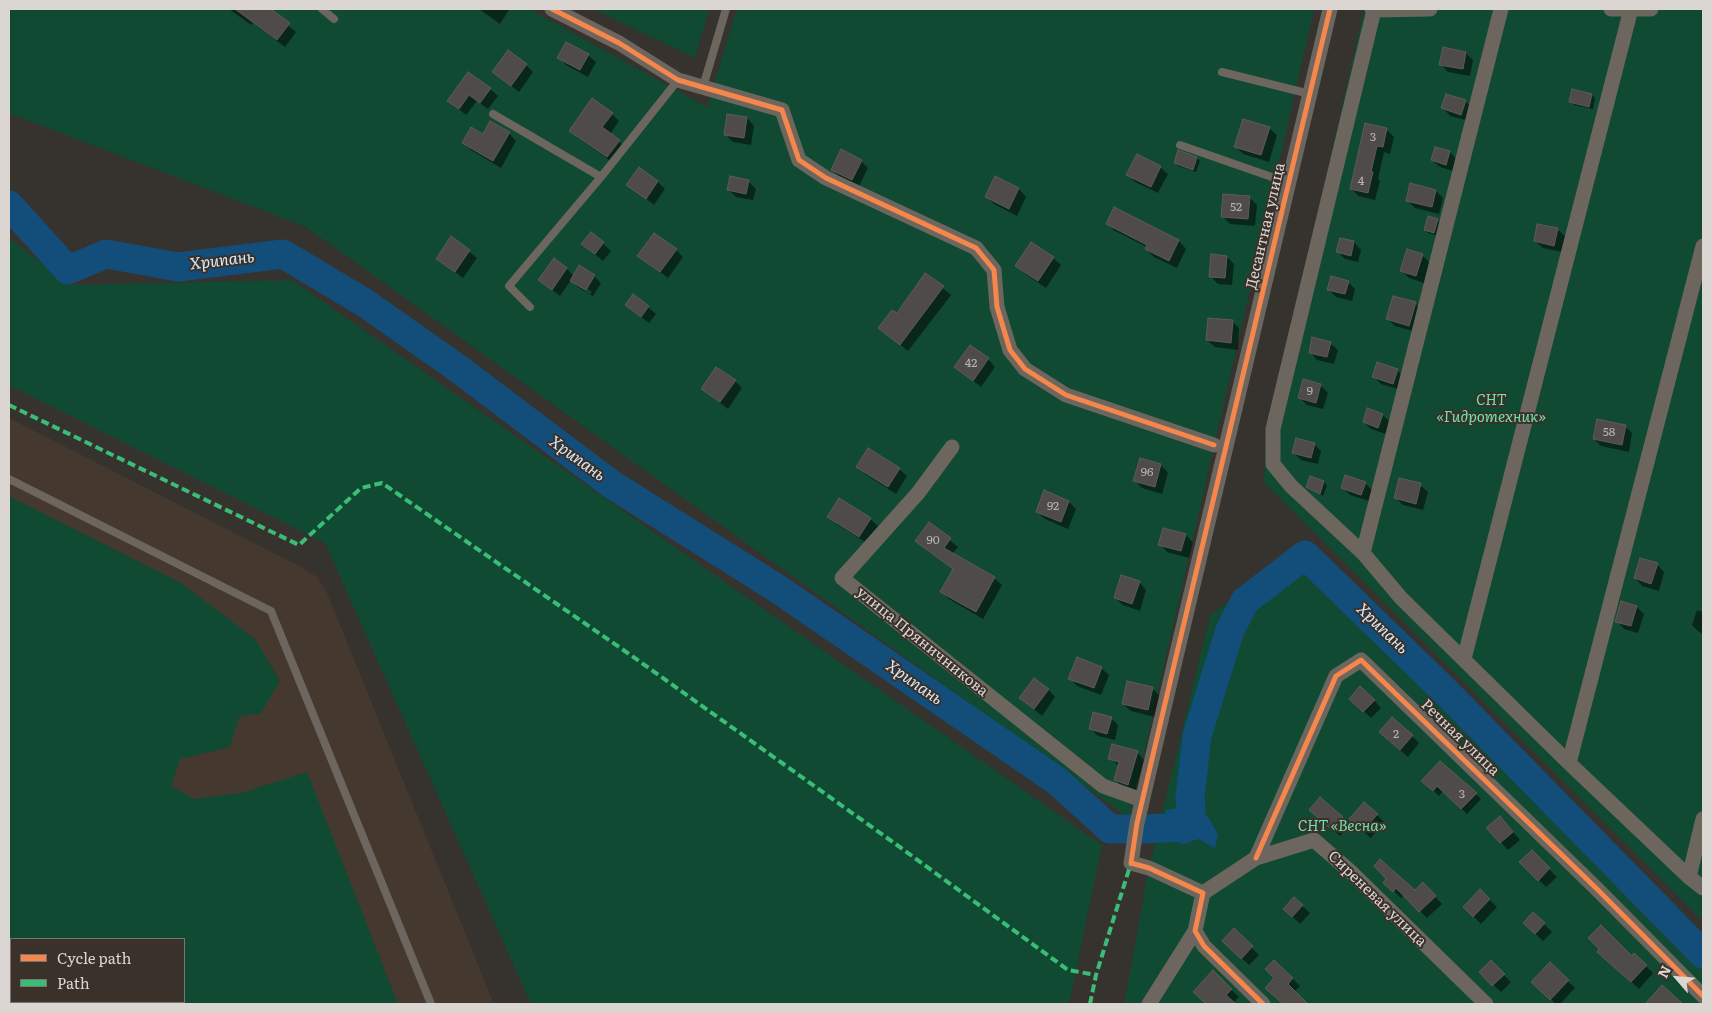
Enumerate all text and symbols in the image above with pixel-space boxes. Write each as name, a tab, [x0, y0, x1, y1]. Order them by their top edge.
house number: 3	[1370, 130, 1376, 144]
street label: Десантная улица	[1243, 161, 1289, 291]
house number: 4	[1358, 174, 1364, 188]
house number: 52	[1230, 200, 1242, 214]
water label: Хрипань	[189, 248, 255, 274]
house number: 42	[965, 356, 977, 370]
house number: 9	[1307, 384, 1313, 398]
park label: СНТ «Гидротехник»	[1436, 392, 1546, 427]
house number: 58	[1603, 425, 1615, 439]
water label: Хрипань	[545, 432, 609, 486]
house number: 96	[1141, 465, 1153, 479]
house number: 92	[1047, 499, 1059, 513]
house number: 90	[926, 533, 940, 547]
street label: улица Пряничникова	[853, 583, 991, 701]
water label: Хрипань	[1352, 600, 1412, 658]
water label: Хрипань	[882, 657, 946, 709]
street label: Речная улица	[1417, 696, 1503, 780]
house number: 2	[1393, 727, 1399, 741]
house number: 3	[1459, 787, 1465, 801]
park label: СНТ «Весна»	[1298, 818, 1386, 836]
street label: Сиреневая улица	[1324, 847, 1430, 951]
legend	[10, 938, 185, 1003]
text: Cycle path	[57, 946, 131, 969]
north arrow	[1652, 953, 1702, 1003]
text: N	[1652, 961, 1675, 981]
text: Path	[57, 971, 90, 994]

